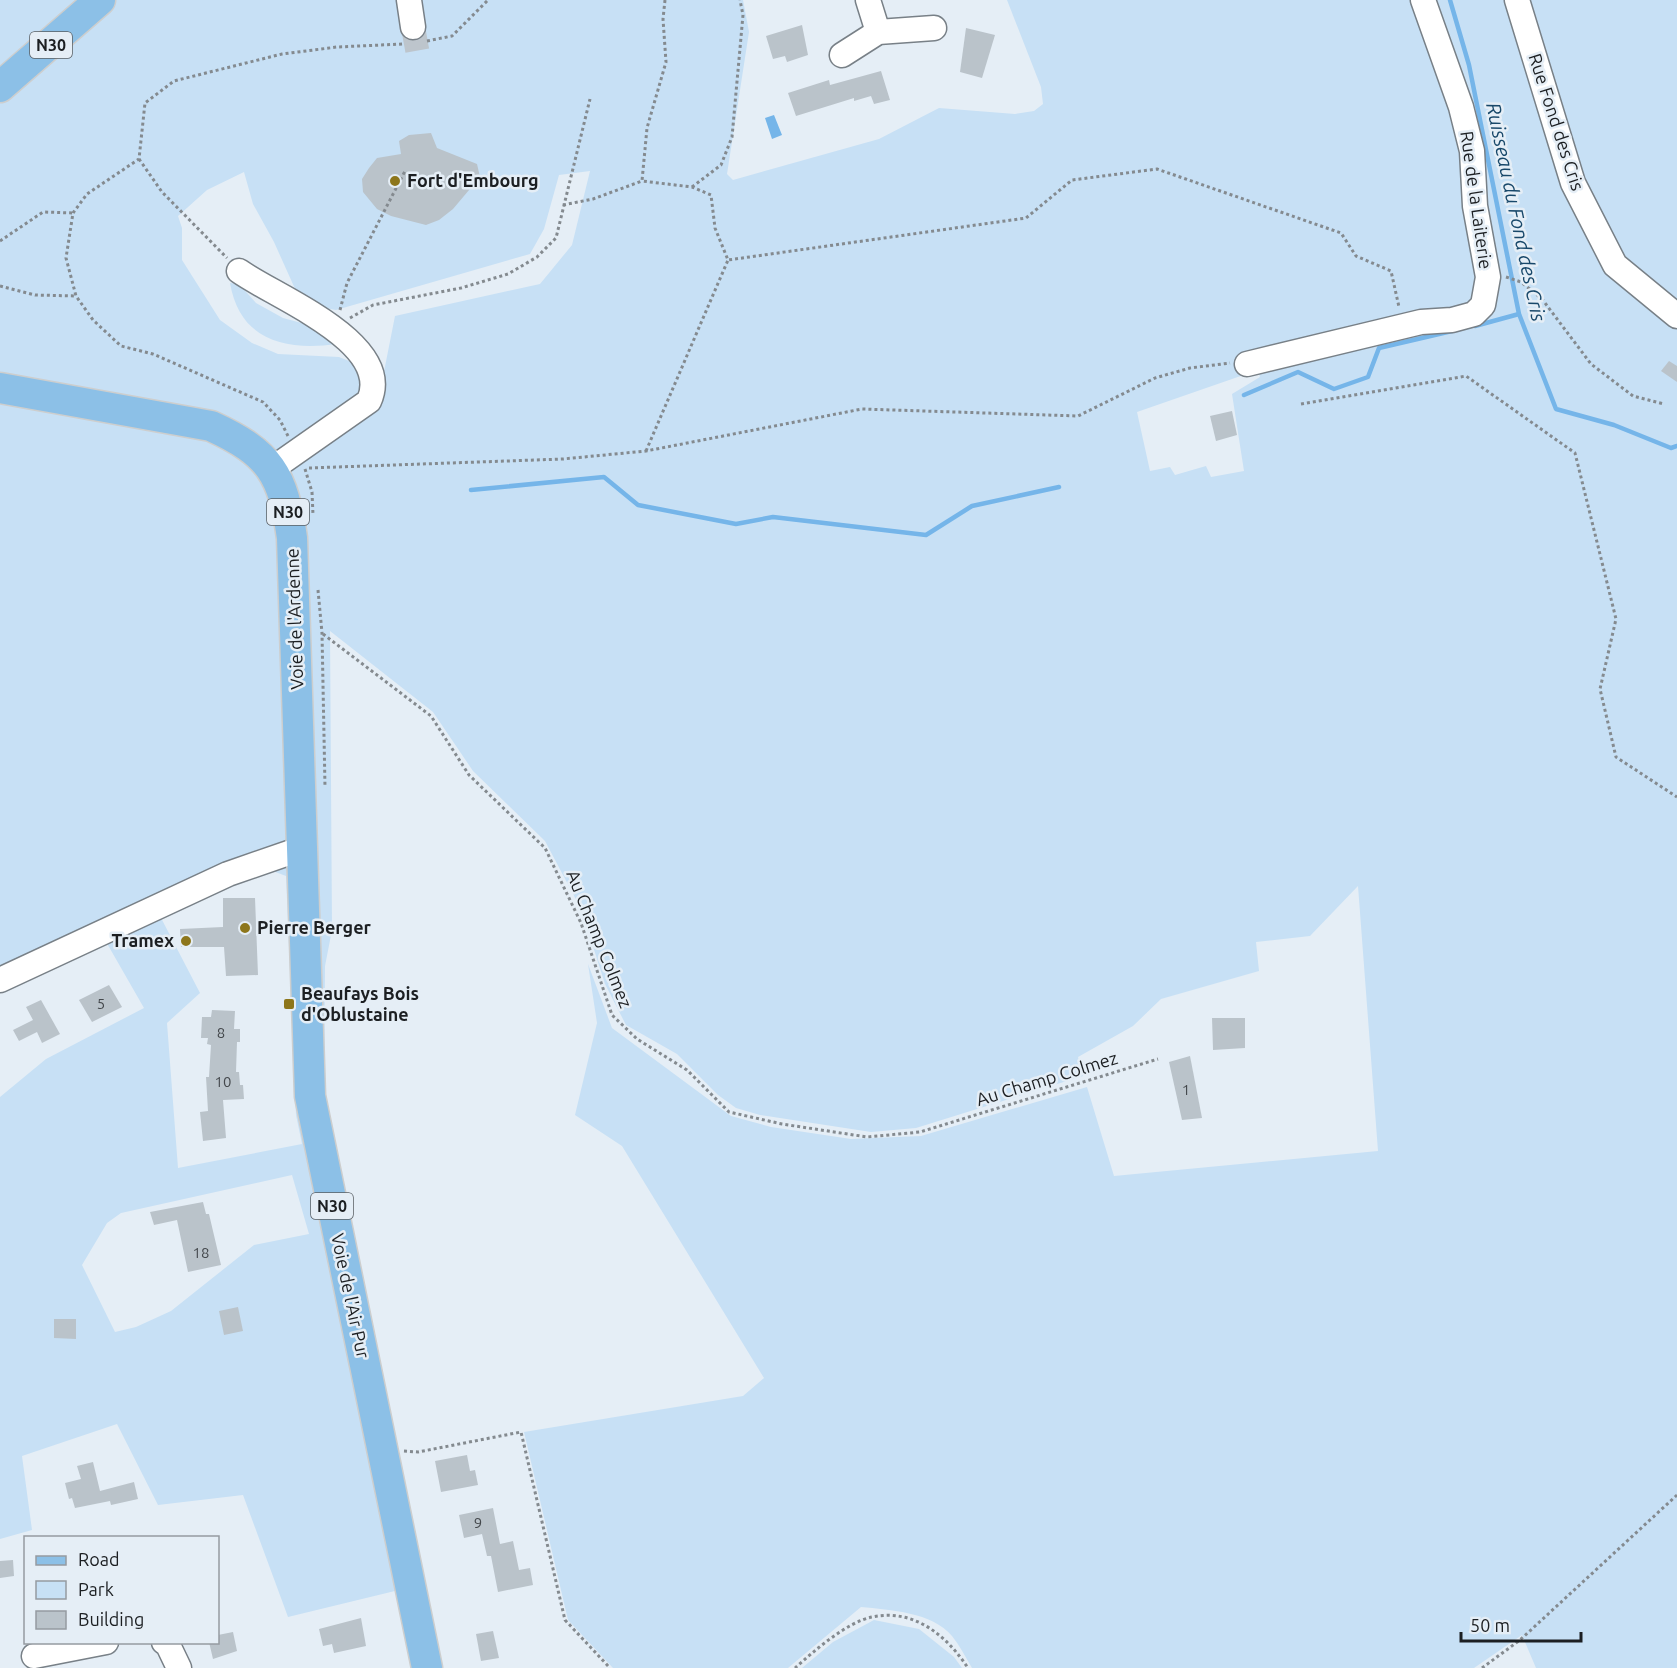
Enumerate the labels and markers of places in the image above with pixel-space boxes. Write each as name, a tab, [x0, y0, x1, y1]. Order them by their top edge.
place label: Fort d'Embourg	[407, 170, 539, 190]
marker: Fort d'Embourg	[388, 174, 402, 188]
place label: Pierre Berger	[257, 917, 372, 937]
marker: Pierre Berger	[238, 921, 252, 935]
place label: Tramex	[112, 930, 174, 950]
marker: Tramex	[179, 934, 193, 948]
place label: Beaufays Bois d'Oblustaine	[301, 983, 419, 1024]
marker: Beaufays Bois d'Oblustaine	[282, 997, 296, 1011]

